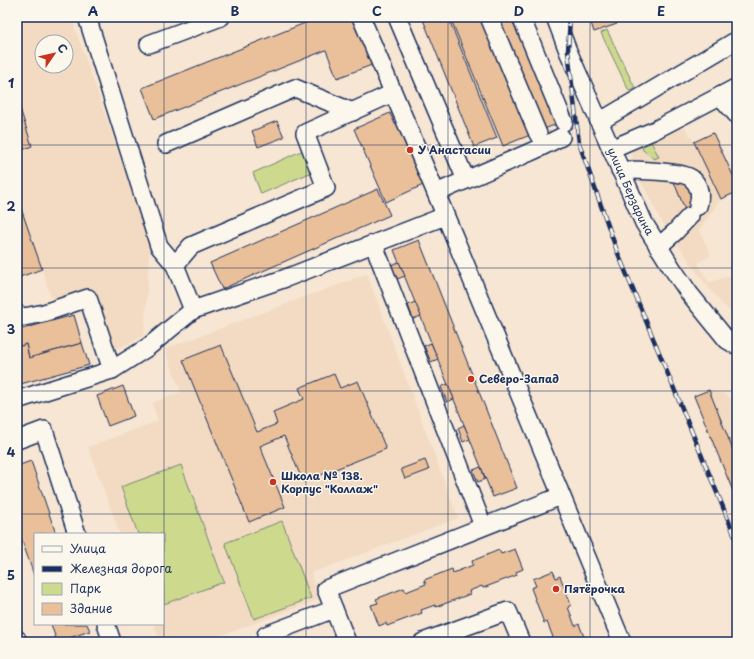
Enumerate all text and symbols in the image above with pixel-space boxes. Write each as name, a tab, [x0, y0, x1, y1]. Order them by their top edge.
text: A	[88, 1, 98, 20]
text: B	[231, 1, 240, 20]
text: C	[372, 1, 382, 20]
text: D	[514, 1, 524, 20]
text: E	[657, 1, 665, 20]
north arrow	[34, 34, 74, 74]
text: С	[53, 40, 72, 56]
text: 1	[8, 73, 14, 92]
place label: У Анастасии	[417, 141, 491, 158]
marker: У Анастасии	[405, 145, 415, 155]
street label: улица Берзарина	[604, 145, 658, 238]
text: 2	[6, 196, 16, 215]
text: 3	[7, 319, 16, 338]
place label: Северо-Запад	[479, 370, 559, 387]
marker: Северо-Запад	[466, 374, 476, 384]
text: 4	[7, 442, 16, 461]
place label: Школа № 138. Корпус "Коллаж"	[281, 467, 378, 497]
marker: Школа № 138. Корпус "Коллаж"	[268, 477, 278, 487]
legend	[34, 533, 164, 625]
text: Улица	[70, 539, 106, 557]
text: Железная дорога	[70, 559, 173, 577]
text: 5	[7, 565, 15, 584]
text: Парк	[70, 579, 102, 597]
place label: Пятёрочка	[564, 580, 626, 597]
marker: Пятёрочка	[551, 584, 561, 594]
text: Здание	[70, 599, 112, 617]

